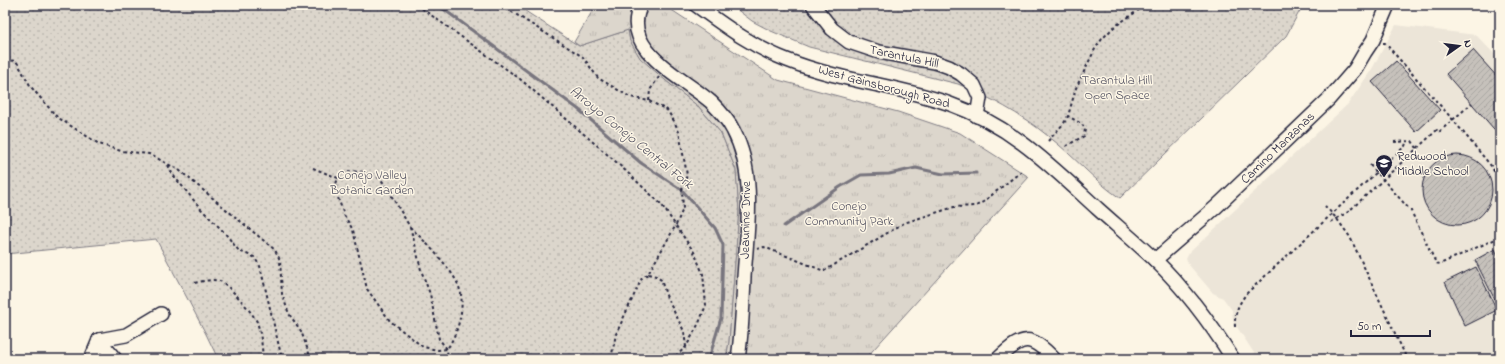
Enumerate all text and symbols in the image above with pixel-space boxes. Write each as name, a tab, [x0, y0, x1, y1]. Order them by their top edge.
north arrow	[1439, 26, 1479, 66]
text: N	[1459, 38, 1476, 49]
street label: Tarantula Hill	[868, 40, 940, 74]
street label: West Gainsborough Road	[816, 60, 953, 115]
park label: Tarantula Hill Open Space	[1082, 71, 1152, 105]
water label: Arroyo Conejo Central Fork	[564, 81, 698, 195]
street label: Camino Manzanas	[1237, 107, 1320, 188]
place label: Redwood Middle School	[1397, 147, 1469, 181]
school or university icon: Redwood Middle School	[1374, 153, 1394, 178]
park label: Conejo Valley Botanic Garden	[329, 166, 414, 200]
street label: Jeaunine Drive	[736, 181, 756, 259]
park label: Conejo Community Park	[805, 197, 894, 232]
scale bar	[1351, 312, 1430, 338]
text: 50 m	[1357, 318, 1381, 336]

